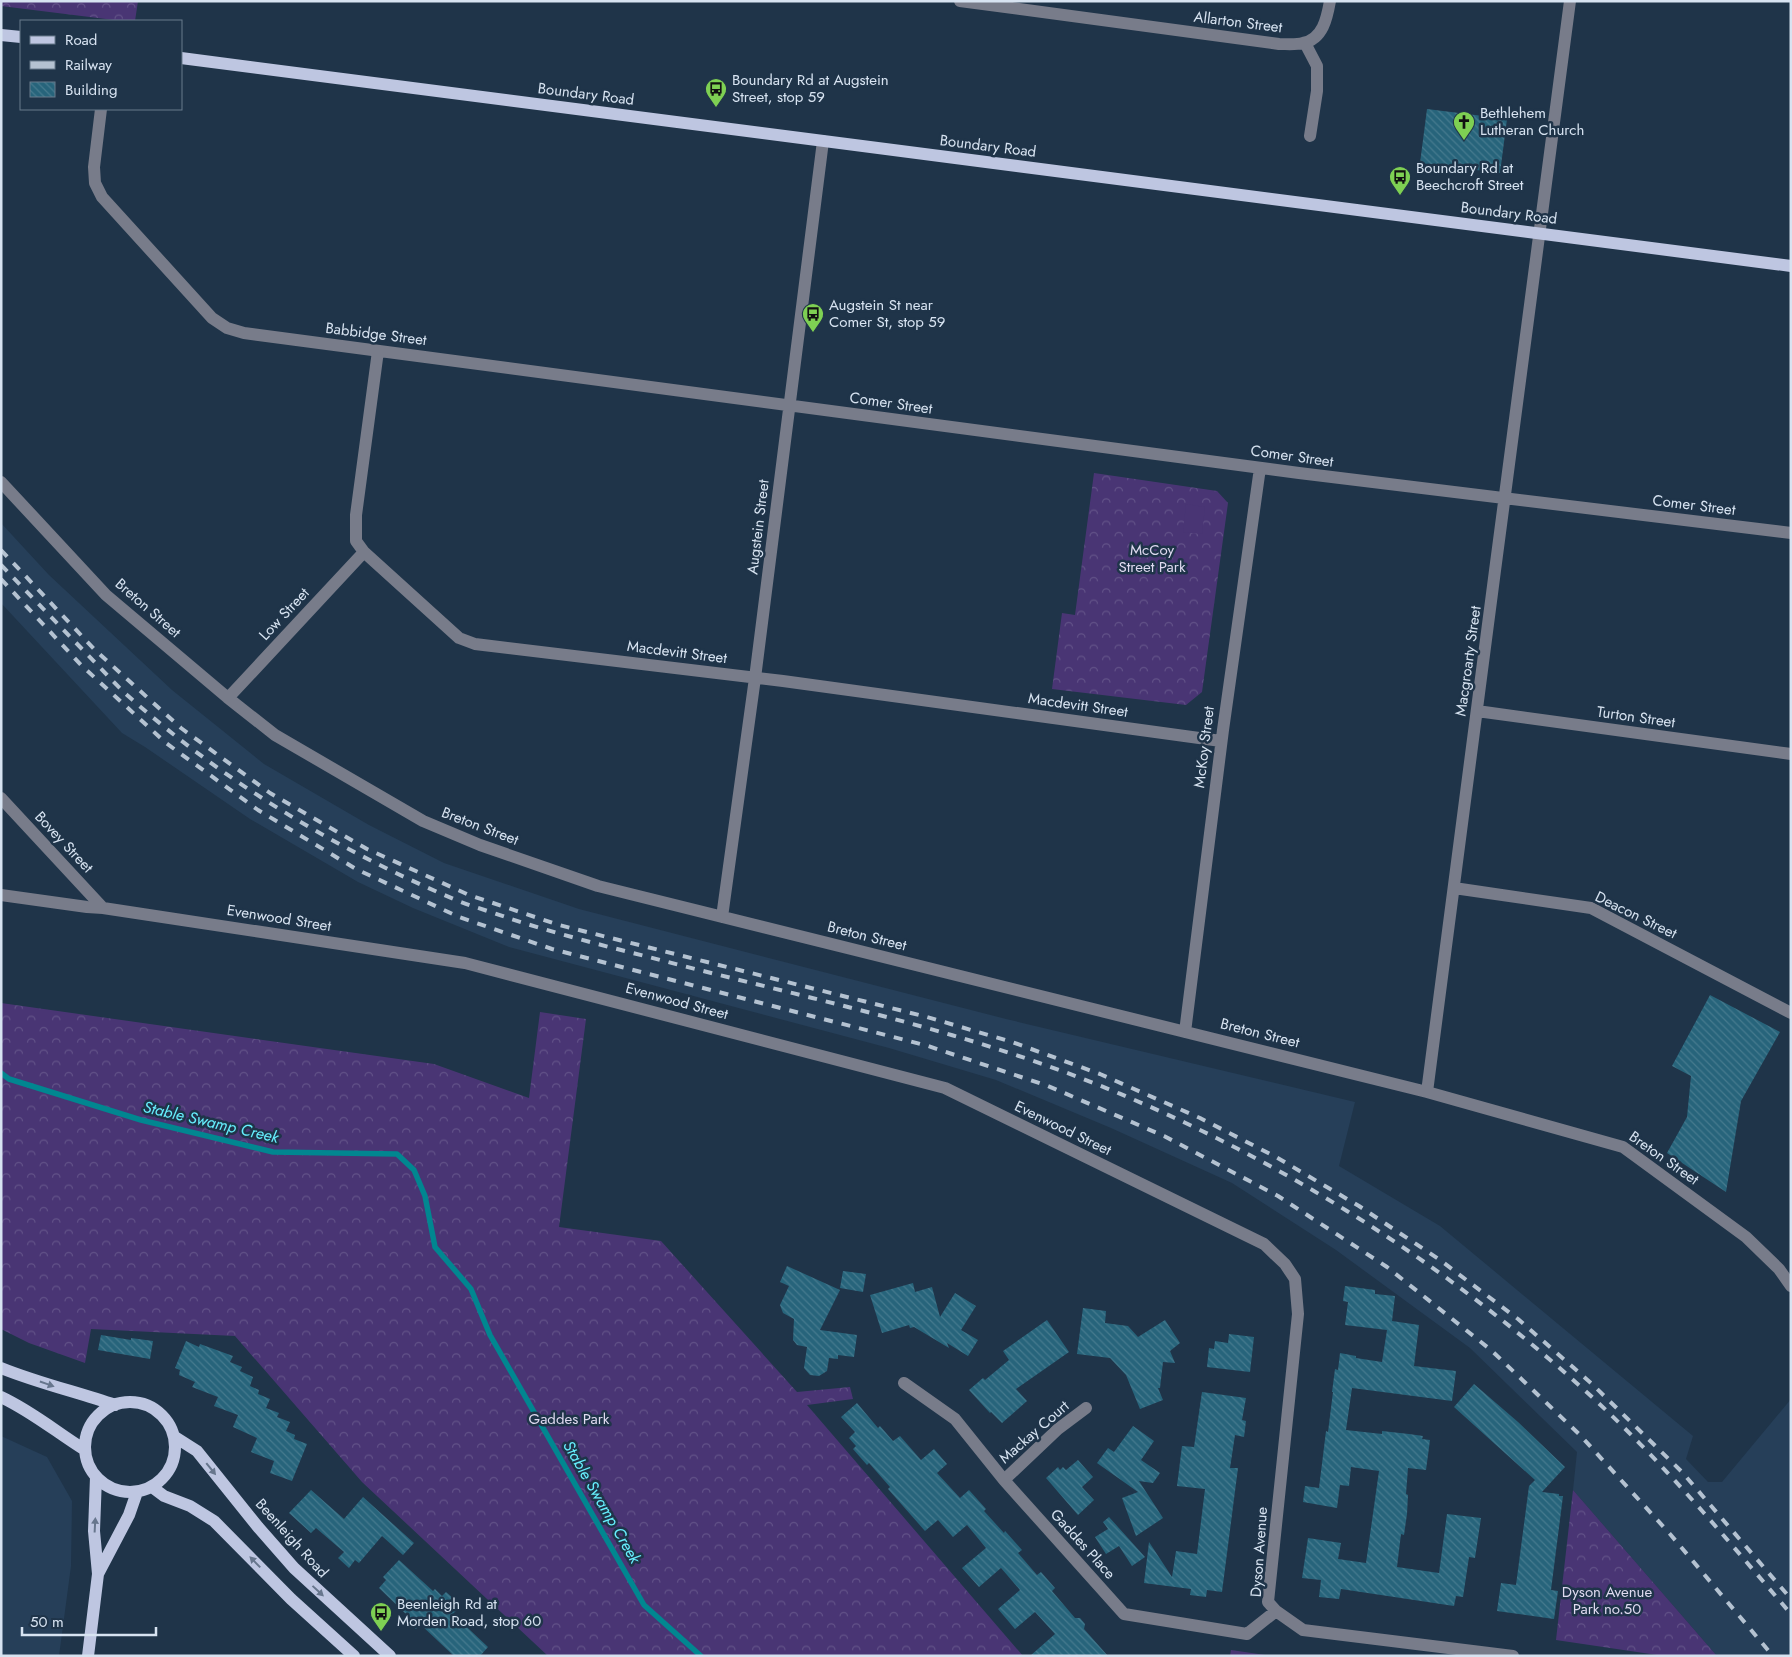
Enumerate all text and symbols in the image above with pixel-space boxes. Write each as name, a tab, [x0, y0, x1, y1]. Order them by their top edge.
street label: Allarton Street	[1192, 6, 1284, 38]
legend	[20, 20, 182, 110]
text: Road	[65, 29, 97, 51]
text: Railway	[65, 54, 112, 76]
place label: Boundary Rd at Augstein Street, stop 59	[732, 69, 889, 108]
street label: Boundary Road	[536, 77, 636, 111]
bus stop icon: Boundary Rd at Augstein Street, stop 59	[704, 77, 728, 108]
text: Building	[65, 79, 117, 101]
place label: Bethlehem Lutheran Church	[1480, 102, 1584, 141]
church icon: Bethlehem Lutheran Church	[1452, 110, 1476, 141]
street label: Boundary Road	[938, 129, 1038, 163]
place label: Boundary Rd at Beechcroft Street	[1416, 157, 1524, 196]
bus stop icon: Boundary Rd at Beechcroft Street	[1388, 165, 1412, 196]
street label: Boundary Road	[1459, 196, 1559, 230]
place label: Augstein St near Comer St, stop 59	[829, 294, 945, 333]
bus stop icon: Augstein St near Comer St, stop 59	[801, 302, 825, 333]
street label: Babbidge Street	[324, 317, 428, 351]
street label: Comer Street	[848, 386, 934, 420]
street label: Comer Street	[1249, 439, 1335, 473]
street label: Augstein Street	[741, 478, 775, 576]
street label: Comer Street	[1651, 489, 1737, 521]
park label: McCoy Street Park	[1118, 539, 1186, 578]
street label: Breton Street	[110, 573, 186, 643]
street label: Low Street	[254, 582, 315, 645]
street label: Macgroarty Street	[1449, 604, 1487, 718]
street label: Macdevitt Street	[626, 635, 729, 669]
street label: Macdevitt Street	[1027, 687, 1130, 723]
street label: Turton Street	[1595, 701, 1677, 733]
street label: McKoy Street	[1188, 704, 1220, 789]
street label: Breton Street	[438, 801, 522, 851]
street label: Bovey Street	[30, 806, 99, 878]
street label: Deacon Street	[1591, 886, 1681, 944]
street label: Evenwood Street	[225, 899, 333, 937]
street label: Breton Street	[825, 916, 909, 957]
street label: Evenwood Street	[623, 977, 731, 1025]
street label: Breton Street	[1218, 1013, 1302, 1054]
water label: Stable Swamp Creek	[141, 1095, 282, 1149]
street label: Evenwood Street	[1011, 1095, 1116, 1161]
street label: Breton Street	[1625, 1126, 1704, 1190]
one-way arrow	[40, 1381, 55, 1388]
street label: Mackay Court	[994, 1395, 1074, 1469]
park label: Gaddes Park	[529, 1408, 610, 1430]
water label: Stable Swamp Creek	[557, 1436, 647, 1569]
one-way arrow	[206, 1462, 217, 1475]
street label: Beenleigh Road	[250, 1493, 334, 1583]
street label: Gaddes Place	[1045, 1504, 1121, 1584]
street label: Dyson Avenue	[1245, 1506, 1273, 1598]
one-way arrow	[91, 1517, 99, 1533]
one-way arrow	[249, 1556, 261, 1568]
park label: Dyson Avenue Park no.50	[1562, 1581, 1652, 1620]
one-way arrow	[312, 1585, 324, 1597]
place label: Beenleigh Rd at Morden Road, stop 60	[397, 1593, 541, 1632]
bus stop icon: Beenleigh Rd at Morden Road, stop 60	[369, 1601, 393, 1632]
scale bar	[22, 1604, 156, 1636]
text: 50 m	[30, 1611, 64, 1633]

